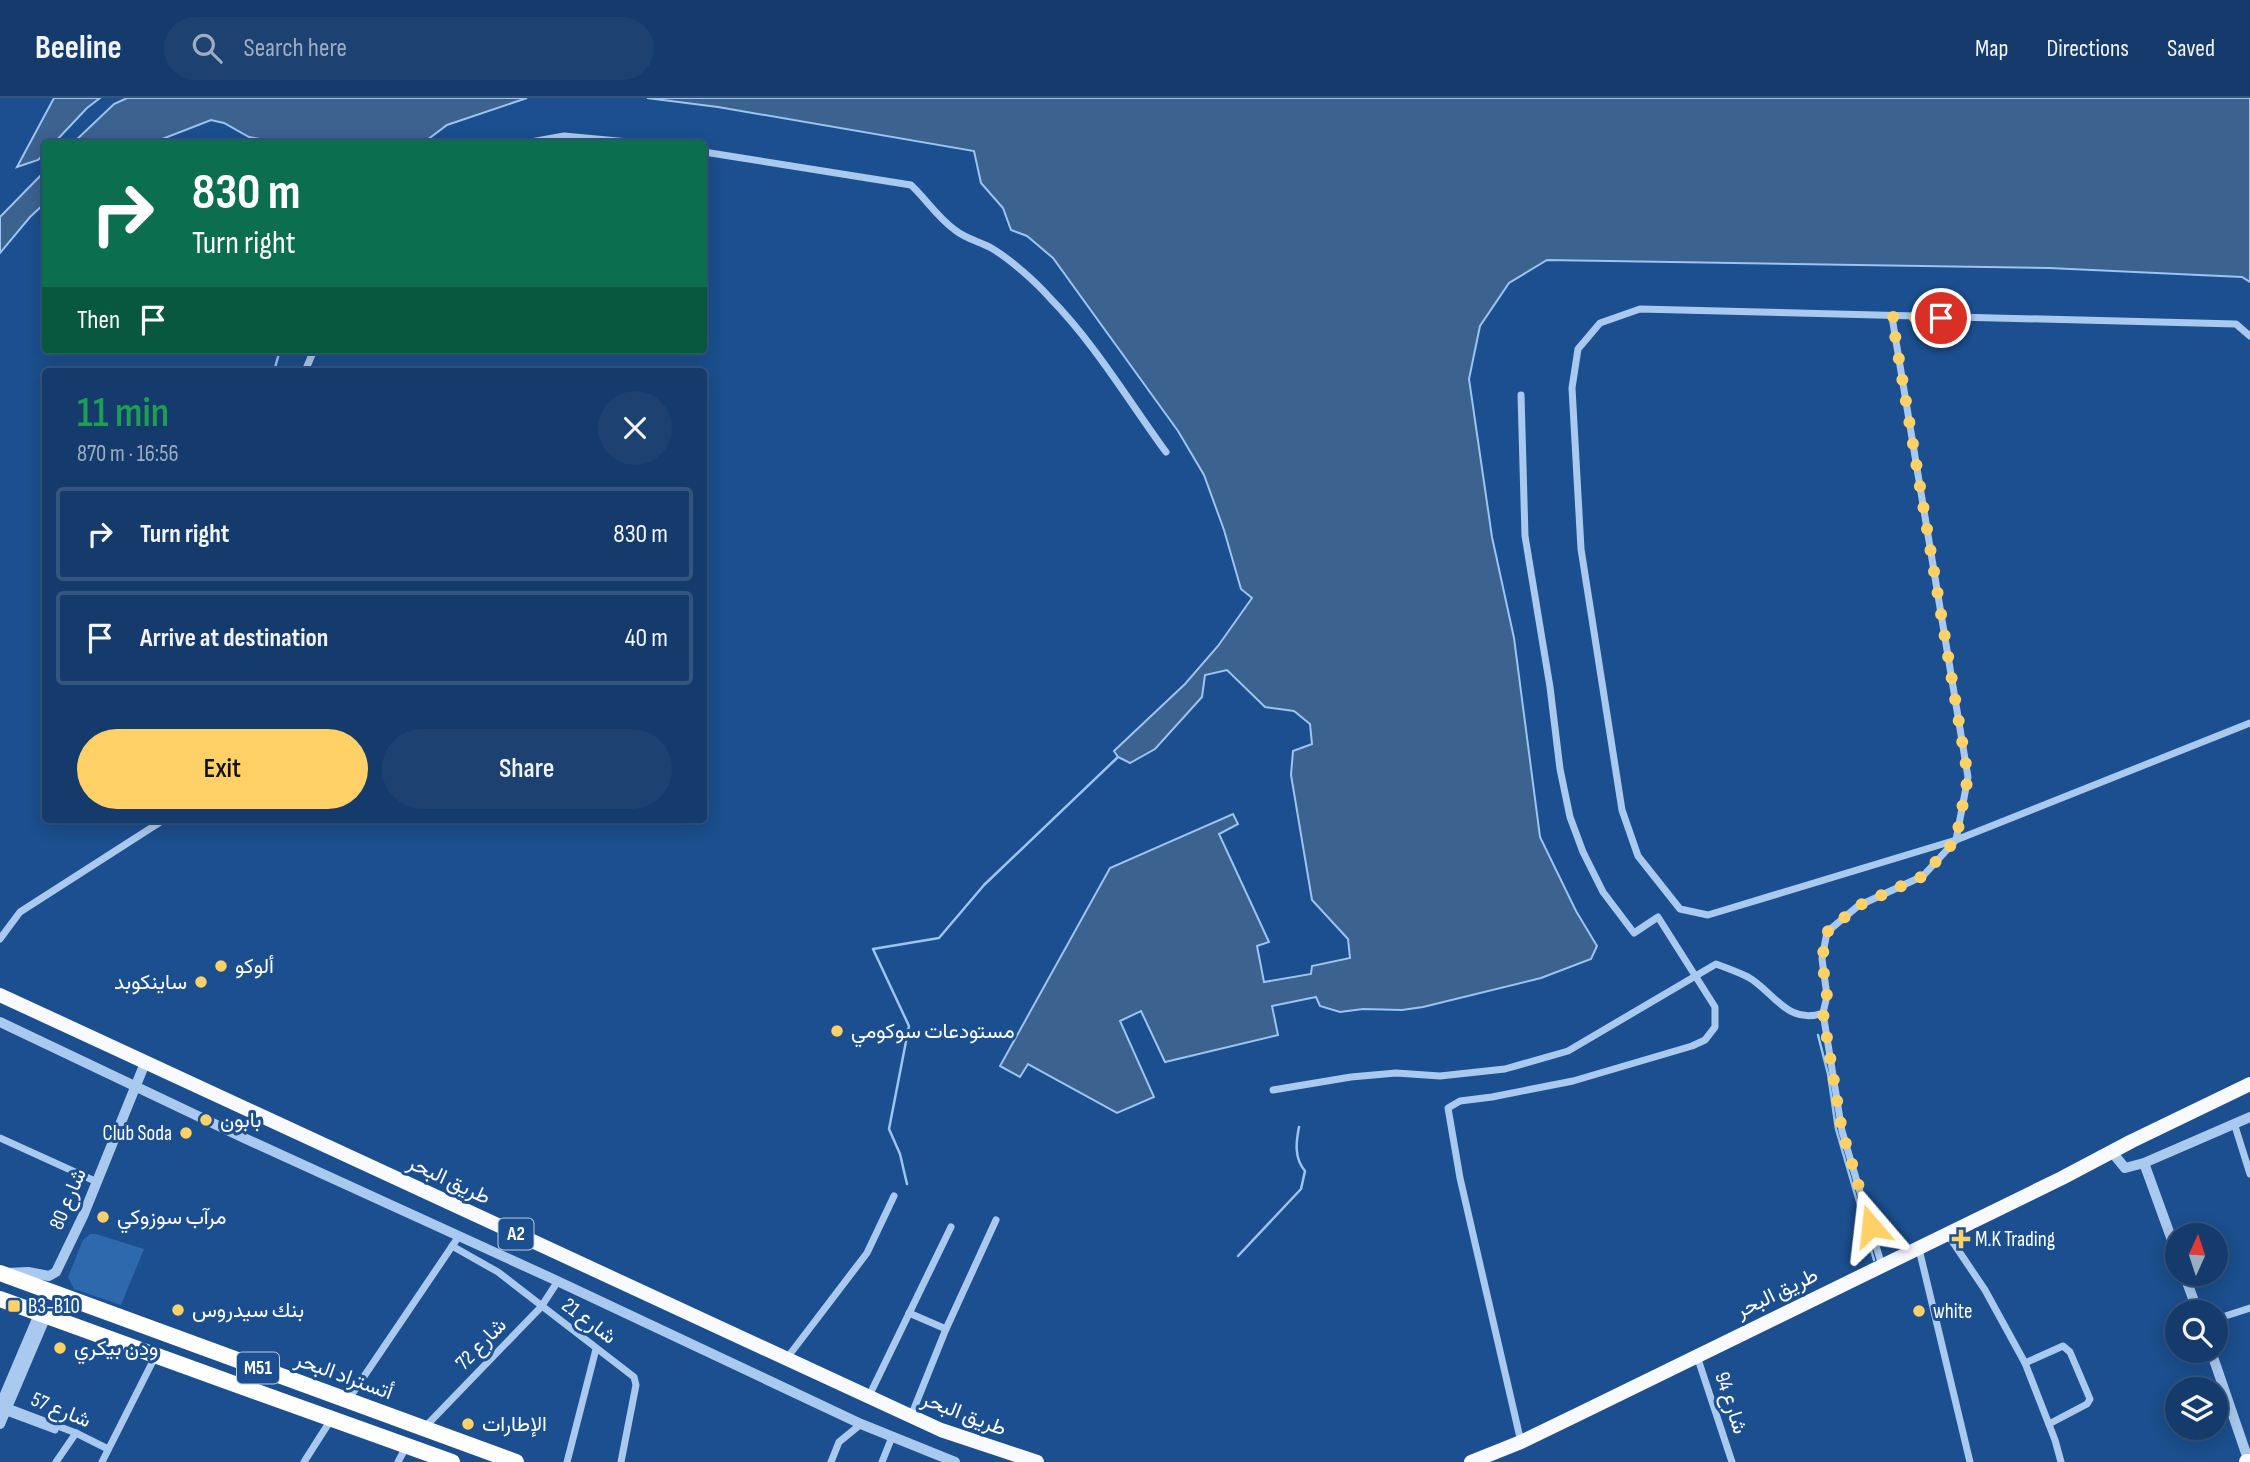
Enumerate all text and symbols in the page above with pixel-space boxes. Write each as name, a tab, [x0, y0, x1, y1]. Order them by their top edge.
search box	[164, 17, 654, 80]
text: Beeline	[35, 28, 122, 68]
icon: search	[188, 29, 226, 67]
text: Search here	[244, 33, 347, 64]
text: Map	[1975, 34, 2008, 63]
text: Directions	[2046, 34, 2129, 63]
text: Saved	[2167, 34, 2215, 63]
text: 830 m	[192, 164, 301, 223]
icon: right	[77, 168, 168, 259]
text: Turn right	[192, 224, 296, 263]
pin	[1911, 288, 1971, 348]
icon: arrive	[1922, 299, 1960, 337]
icon: arrive	[134, 301, 172, 339]
text: Then	[77, 305, 120, 336]
text: 11 min	[77, 388, 169, 439]
button: close	[598, 391, 672, 465]
text: 870 m · 16:56	[77, 440, 178, 468]
icon: right	[81, 515, 119, 553]
text: Turn right	[140, 519, 229, 550]
text: 830 m	[613, 519, 668, 550]
icon: arrive	[81, 619, 119, 657]
text: Arrive at destination	[140, 623, 328, 654]
text: 40 m	[625, 623, 668, 654]
button: Exit	[77, 729, 368, 809]
button: Share	[382, 729, 672, 809]
place label: ألوكو	[235, 954, 274, 979]
marker: ألوكو	[213, 958, 229, 974]
place label: ساينكوبد	[114, 970, 187, 995]
marker: ساينكوبد	[193, 974, 209, 990]
place label: مستودعات سوكومي	[851, 1019, 1015, 1048]
marker: مستودعات سوكومي	[829, 1023, 845, 1039]
place label: بابون	[220, 1108, 261, 1133]
marker: بابون	[198, 1112, 214, 1128]
place label: Club Soda	[103, 1121, 172, 1146]
marker: Club Soda	[178, 1125, 194, 1141]
street label: طريق البحر	[403, 1150, 494, 1210]
street label: شارع 80	[44, 1165, 93, 1234]
position arrow	[1834, 1189, 1908, 1263]
place label: مرآب سوزوكي	[117, 1205, 227, 1234]
marker: مرآب سوزوكي	[95, 1209, 111, 1225]
road number: A2	[498, 1218, 534, 1250]
north arrow	[2165, 1223, 2228, 1286]
map controls	[2165, 1223, 2228, 1440]
place label: M.K Trading	[1975, 1227, 2055, 1252]
marker: M.K Trading	[1953, 1231, 1969, 1247]
street label: طريق البحر	[1731, 1262, 1822, 1324]
street label: شارع 21	[556, 1292, 621, 1350]
place label: B3-B10	[28, 1294, 80, 1319]
marker: B3-B10	[6, 1298, 22, 1314]
place label: بنك سيدروس	[192, 1298, 304, 1323]
place label: white	[1933, 1299, 1972, 1324]
button: search	[2165, 1300, 2228, 1363]
marker: بنك سيدروس	[170, 1302, 186, 1318]
marker: white	[1911, 1303, 1927, 1319]
street label: شارع 72	[450, 1313, 512, 1376]
place label: ودن بيكري	[74, 1336, 158, 1365]
marker: ودن بيكري	[52, 1340, 68, 1356]
street label: أتستراد البحر	[291, 1346, 396, 1405]
road number: M51	[237, 1352, 279, 1384]
street label: شارع 94	[1708, 1369, 1753, 1437]
button: layers	[2165, 1377, 2228, 1440]
street label: طريق البحر	[917, 1386, 1010, 1442]
street label: شارع 57	[27, 1387, 95, 1434]
place label: الإطارات	[482, 1412, 547, 1438]
marker: الإطارات	[460, 1416, 476, 1432]

